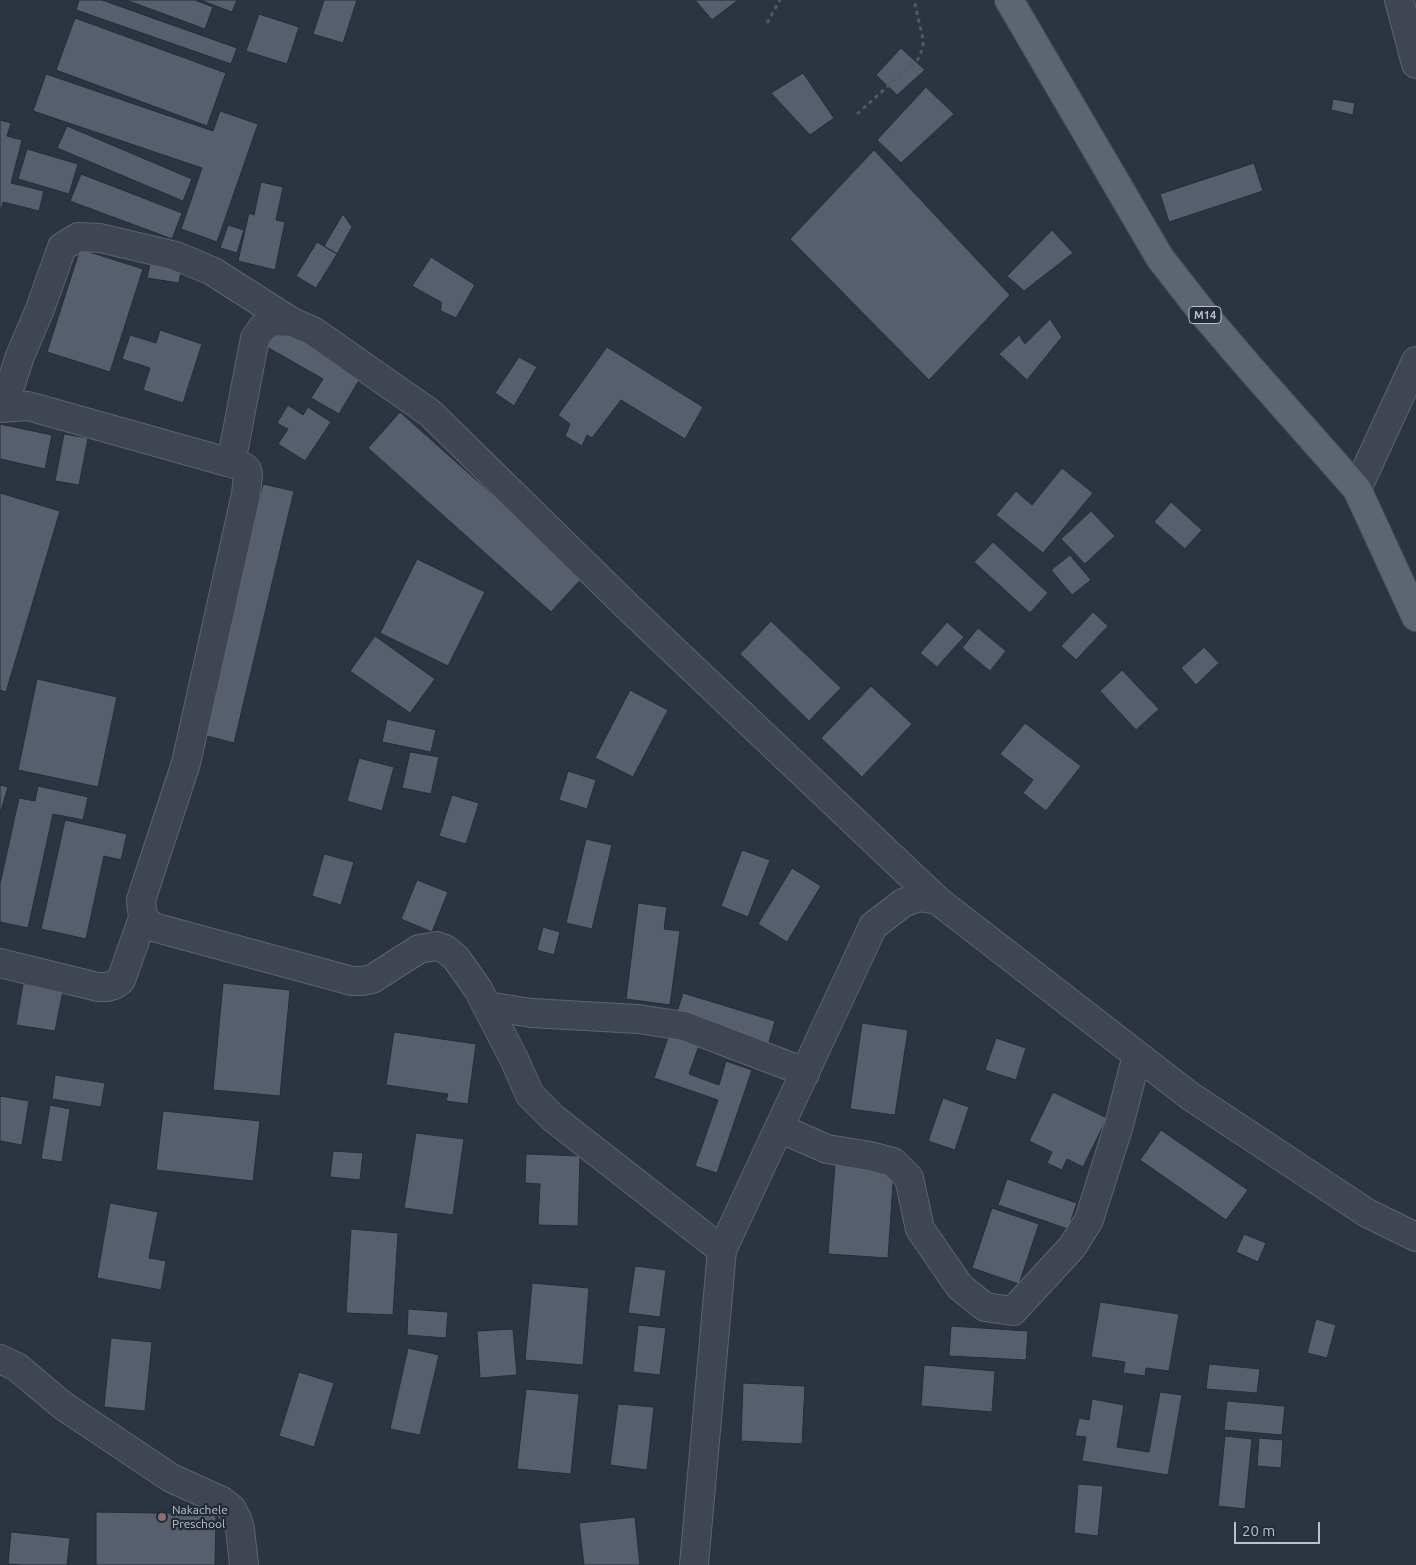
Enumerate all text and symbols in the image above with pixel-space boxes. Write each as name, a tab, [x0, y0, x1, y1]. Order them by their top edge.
road number: M14	[1189, 306, 1221, 324]
place label: Nakachele Preschool	[172, 1503, 228, 1531]
marker: Nakachele Preschool	[156, 1511, 168, 1523]
scale bar	[1236, 1512, 1322, 1544]
text: 20 m	[1242, 1522, 1275, 1539]

